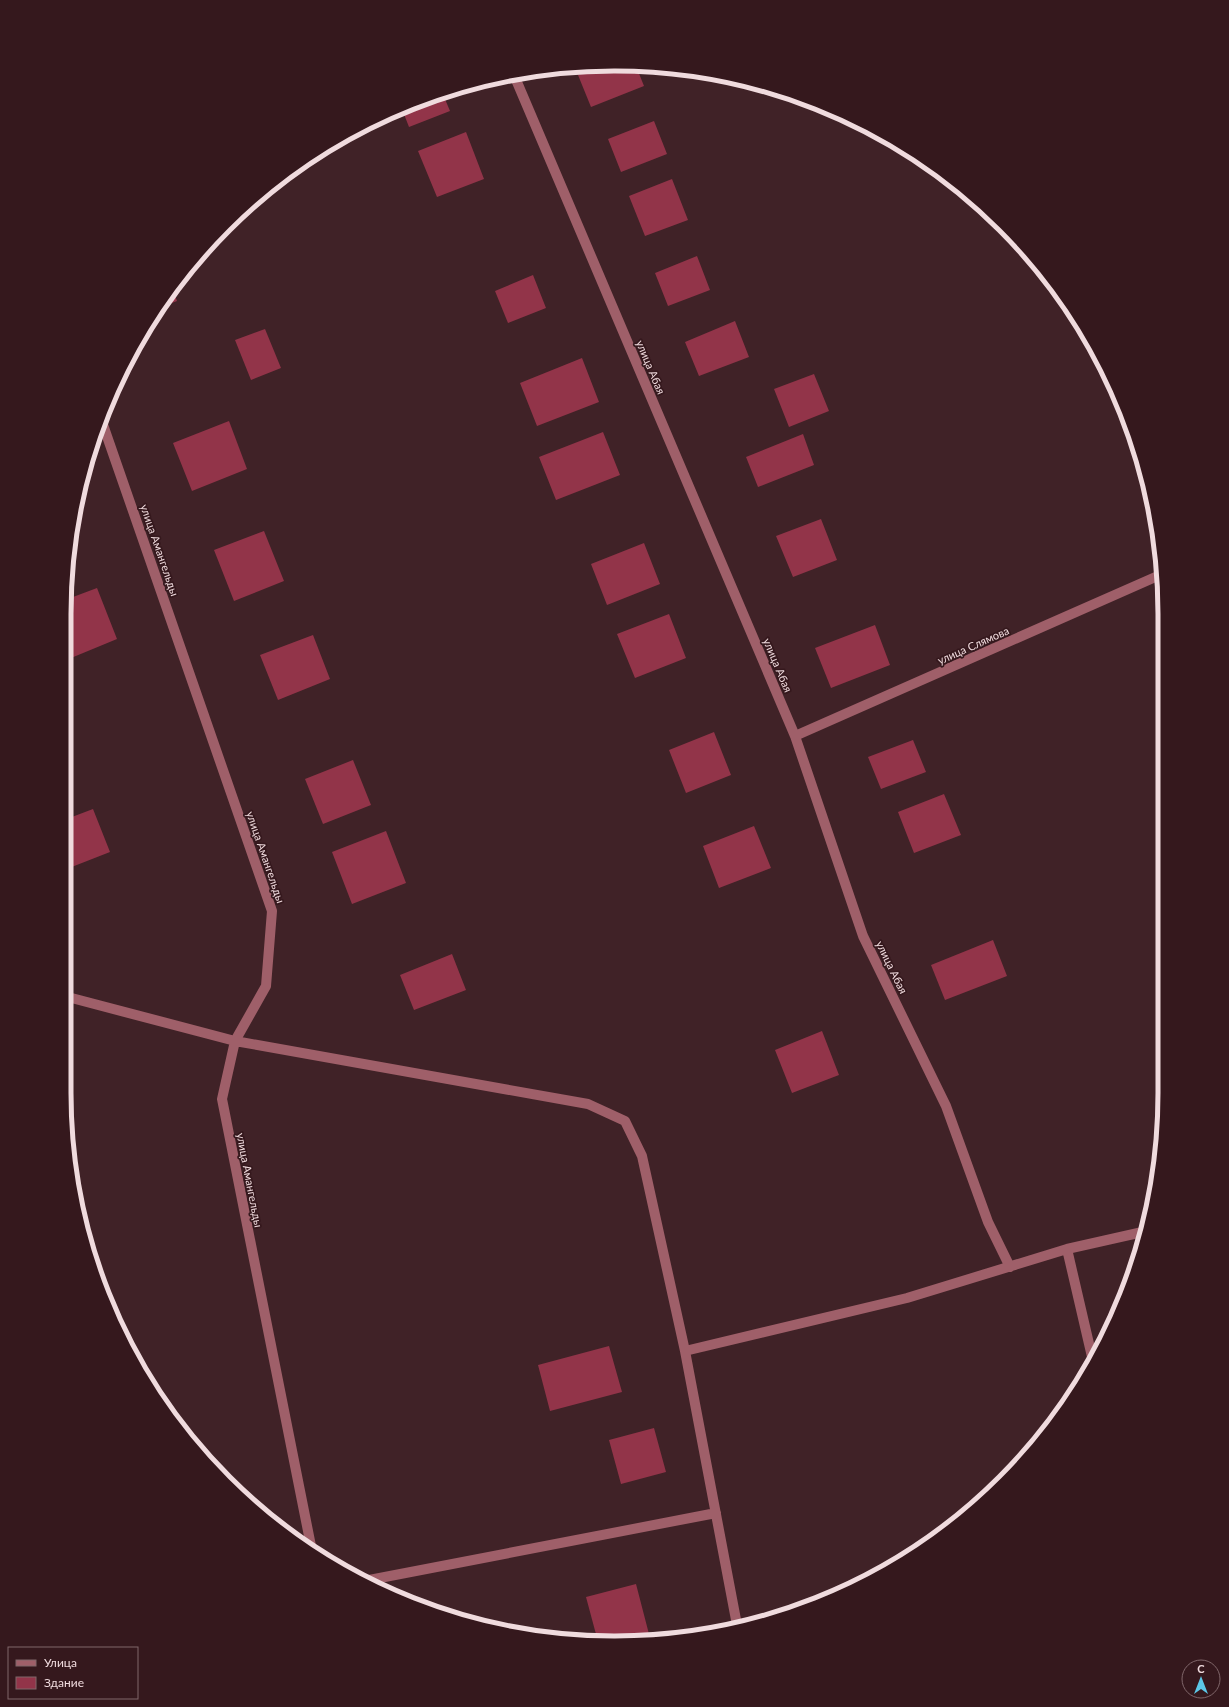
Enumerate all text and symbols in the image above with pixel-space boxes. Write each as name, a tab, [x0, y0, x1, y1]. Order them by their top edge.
street label: улица Абая	[634, 338, 668, 396]
street label: улица Амангельды	[138, 502, 182, 598]
street label: улица Слямова	[935, 623, 1011, 667]
street label: улица Абая	[761, 636, 795, 694]
street label: улица Амангельды	[244, 809, 288, 905]
street label: улица Абая	[874, 938, 910, 996]
street label: улица Амангельды	[234, 1132, 266, 1229]
legend	[8, 1647, 138, 1699]
text: Улица	[44, 1655, 77, 1670]
north arrow	[1181, 1659, 1221, 1699]
text: С	[1197, 1662, 1205, 1675]
text: Здание	[44, 1675, 84, 1690]

